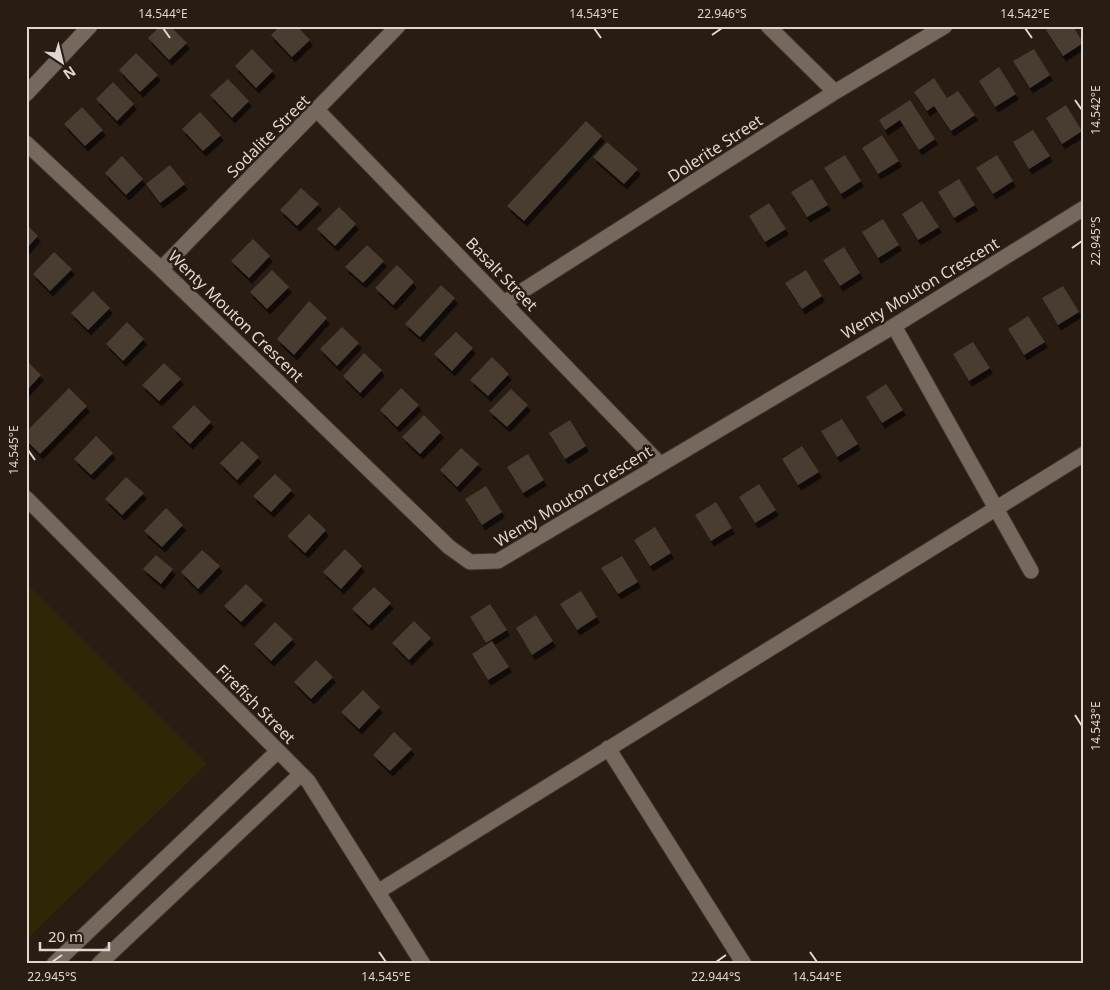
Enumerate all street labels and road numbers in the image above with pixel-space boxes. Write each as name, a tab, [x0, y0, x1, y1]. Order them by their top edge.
street label: Sodalite Street	[222, 89, 315, 182]
street label: Dolerite Street	[663, 109, 767, 187]
street label: Basalt Street	[461, 232, 543, 316]
street label: Wenty Mouton Crescent	[837, 232, 1003, 344]
street label: Wenty Mouton Crescent	[163, 245, 309, 387]
street label: Wenty Mouton Crescent	[490, 440, 656, 552]
street label: Firefish Street	[212, 660, 301, 749]

